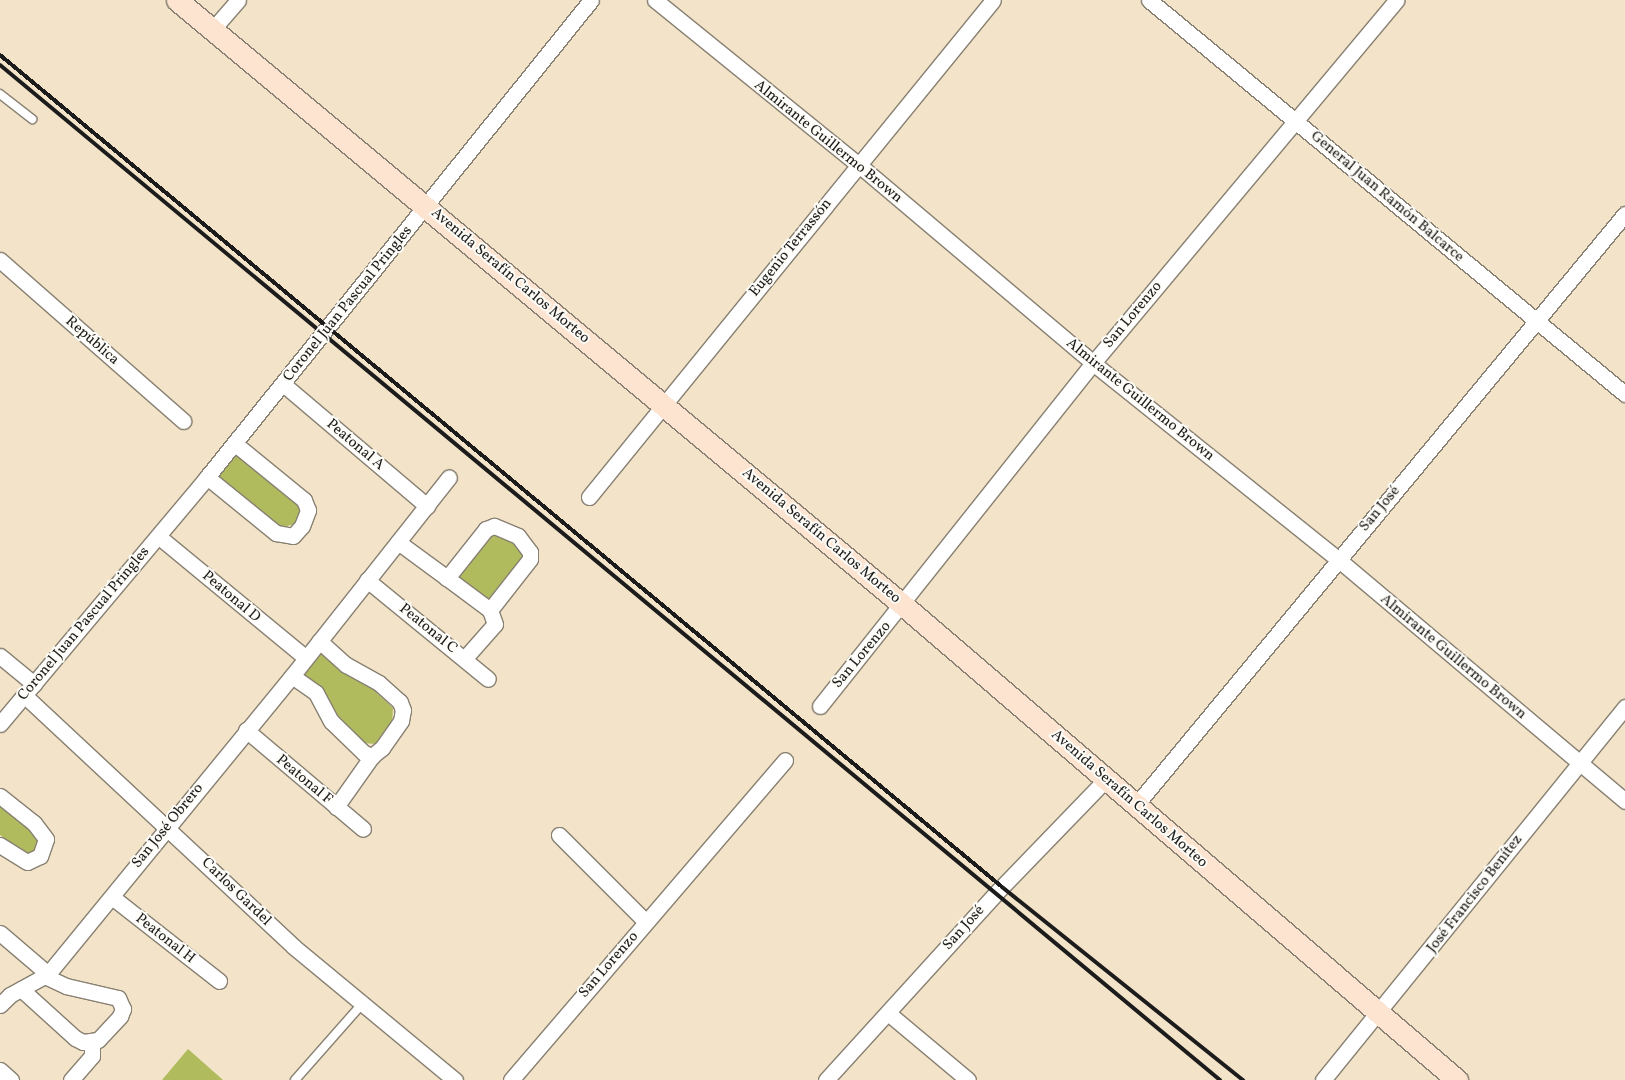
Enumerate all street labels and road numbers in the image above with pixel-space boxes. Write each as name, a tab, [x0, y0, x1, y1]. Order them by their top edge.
street label: Almirante Guillermo Brown	[750, 77, 906, 207]
street label: General Juan Ramón Balcarce	[1307, 128, 1467, 266]
street label: Eugenio Terrassón	[746, 195, 836, 301]
street label: Avenida Serafín Carlos Morteo	[427, 204, 593, 348]
street label: Coronel Juan Pascual Pringles	[280, 222, 416, 386]
street label: San Lorenzo	[1100, 278, 1166, 352]
street label: República	[61, 313, 123, 369]
street label: Almirante Guillermo Brown	[1062, 335, 1218, 465]
street label: Peatonal A	[322, 416, 388, 474]
street label: Avenida Serafín Carlos Morteo	[738, 464, 904, 608]
street label: San José	[1356, 482, 1404, 536]
street label: Coronel Juan Pascual Pringles	[14, 543, 154, 705]
street label: Peatonal D	[198, 567, 264, 627]
street label: Almirante Guillermo Brown	[1376, 591, 1530, 723]
street label: Peatonal C	[395, 600, 461, 658]
street label: San Lorenzo	[829, 618, 895, 692]
street label: Avenida Serafín Carlos Morteo	[1047, 726, 1211, 872]
street label: Peatonal F	[272, 751, 336, 809]
street label: San José Obrero	[128, 780, 208, 872]
street label: José Francisco Benítez	[1423, 831, 1527, 957]
street label: Carlos Gardel	[197, 854, 275, 930]
street label: San José	[939, 902, 989, 954]
street label: Peatonal H	[131, 910, 199, 968]
street label: San Lorenzo	[575, 928, 643, 1002]

